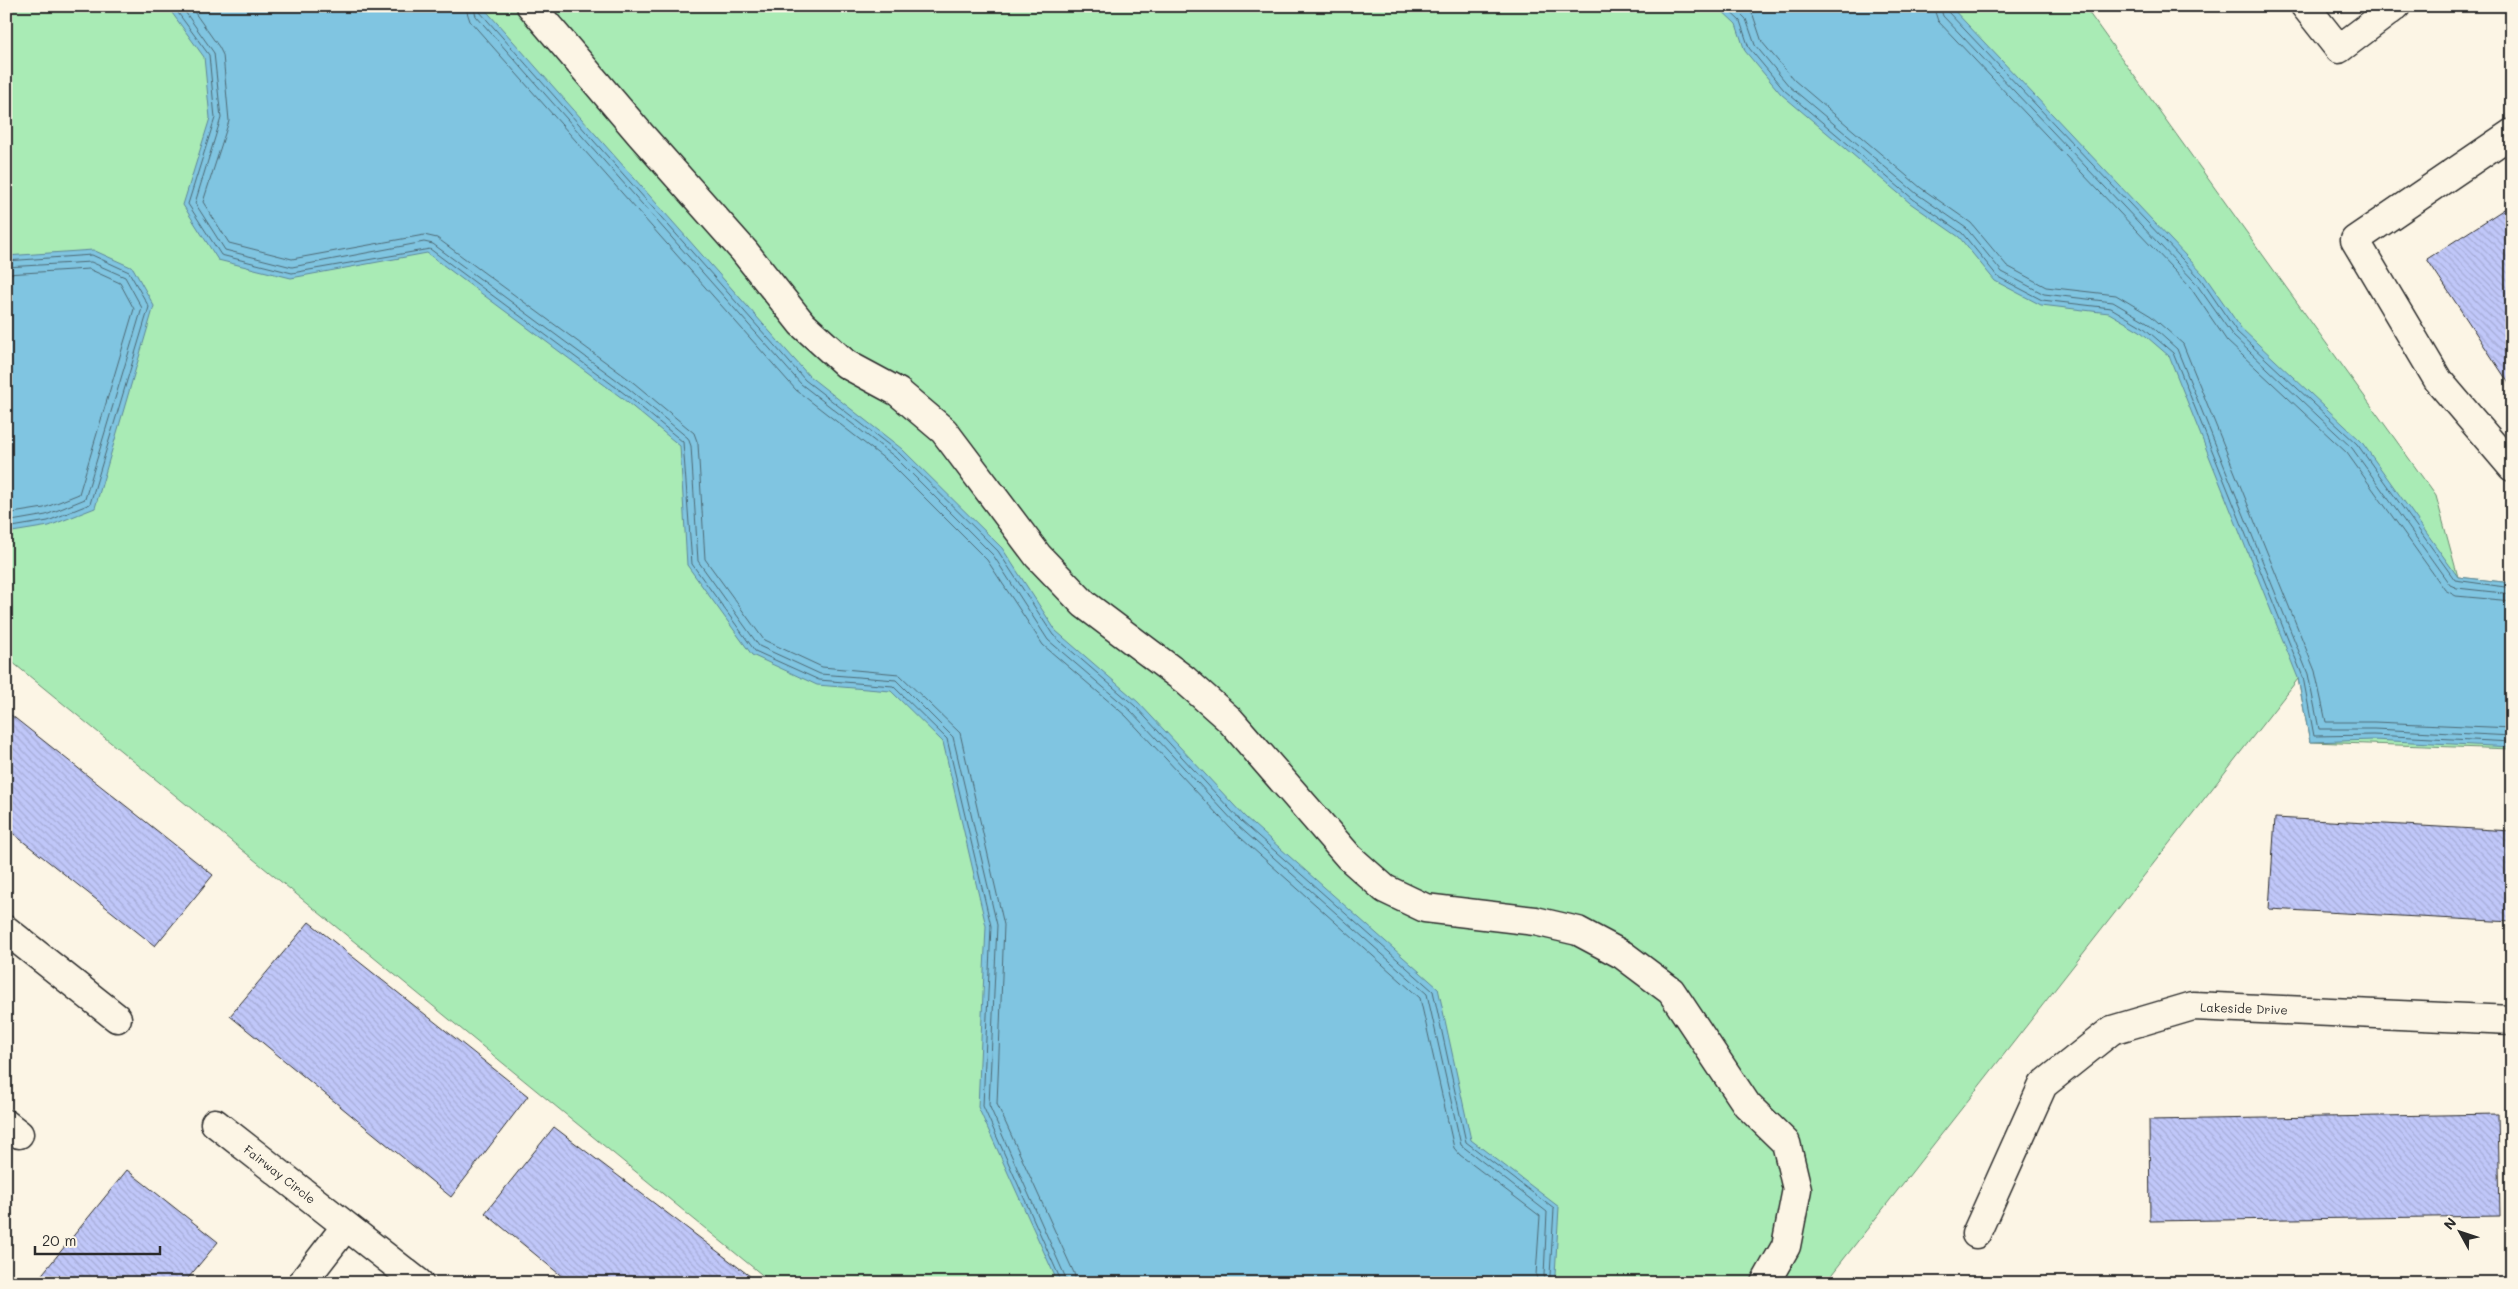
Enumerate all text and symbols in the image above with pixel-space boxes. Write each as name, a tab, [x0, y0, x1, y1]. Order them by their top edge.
street label: Lakeside Drive	[2200, 998, 2288, 1018]
street label: Fairway Circle	[241, 1141, 319, 1207]
north arrow	[2436, 1206, 2486, 1256]
text: N	[2439, 1213, 2460, 1234]
scale bar	[35, 1224, 160, 1256]
text: 20 m	[42, 1230, 76, 1250]

